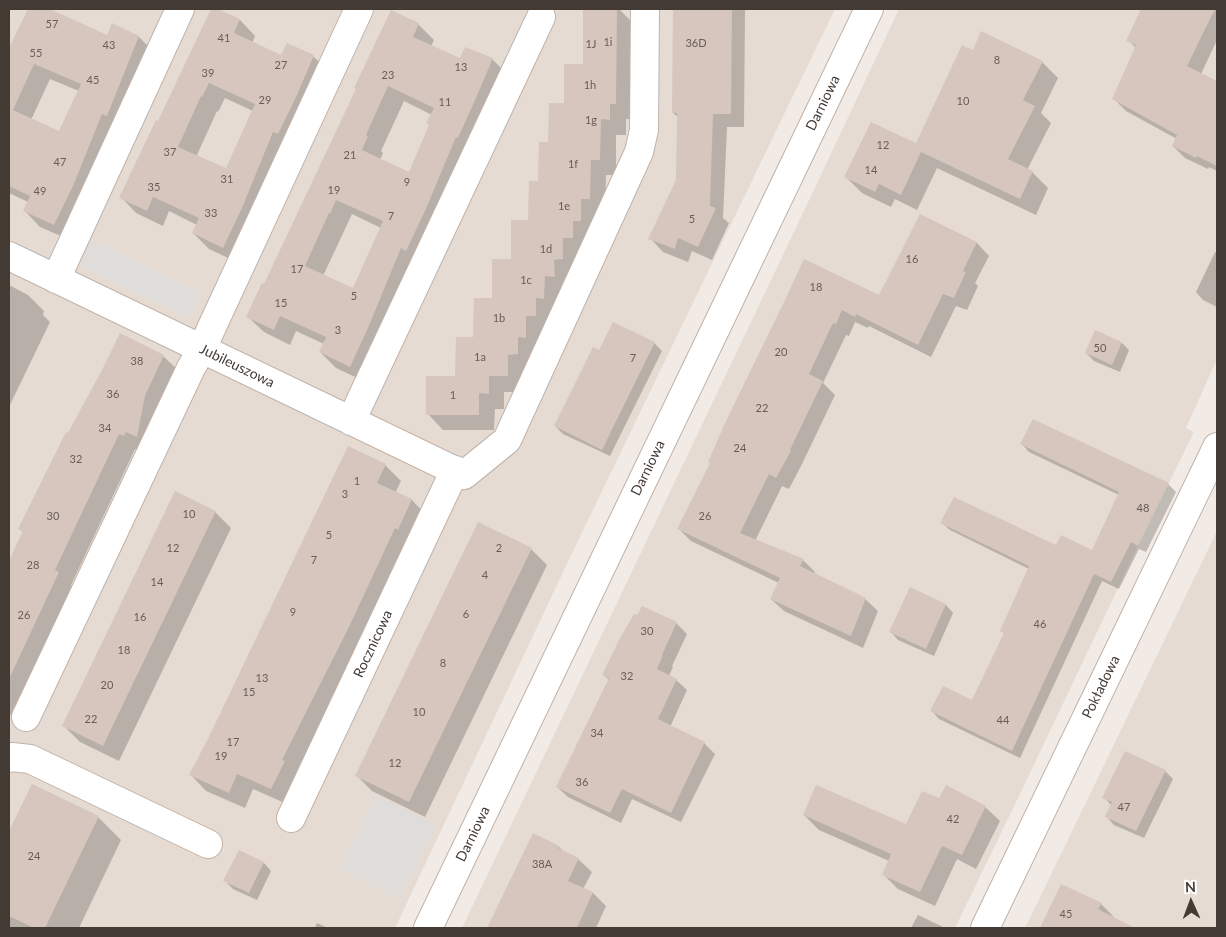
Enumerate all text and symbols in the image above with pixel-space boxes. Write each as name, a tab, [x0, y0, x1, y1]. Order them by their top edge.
house number: 57	[46, 17, 58, 31]
house number: 41	[218, 31, 230, 45]
house number: 1i	[603, 35, 613, 49]
house number: 36D	[685, 36, 707, 50]
house number: 1J	[585, 37, 597, 51]
house number: 43	[103, 38, 115, 52]
house number: 55	[30, 46, 42, 60]
house number: 8	[994, 53, 1000, 67]
house number: 27	[275, 58, 287, 72]
house number: 13	[455, 60, 467, 74]
house number: 39	[202, 66, 214, 80]
house number: 23	[382, 68, 394, 82]
house number: 45	[87, 73, 99, 87]
street label: Darniowa	[802, 73, 844, 133]
house number: 1h	[584, 78, 596, 92]
house number: 29	[259, 93, 271, 107]
house number: 10	[957, 94, 969, 108]
house number: 11	[439, 95, 451, 109]
house number: 1g	[585, 113, 597, 127]
house number: 12	[877, 138, 889, 152]
house number: 37	[164, 145, 176, 159]
house number: 21	[344, 148, 356, 162]
house number: 47	[54, 155, 66, 169]
house number: 1f	[568, 157, 578, 171]
house number: 14	[865, 163, 877, 177]
house number: 31	[221, 172, 233, 186]
house number: 9	[404, 175, 410, 189]
house number: 35	[148, 180, 160, 194]
house number: 19	[328, 183, 340, 197]
house number: 49	[34, 184, 46, 198]
house number: 1e	[558, 199, 570, 213]
house number: 33	[205, 206, 217, 220]
house number: 7	[388, 209, 394, 223]
house number: 5	[689, 212, 695, 226]
house number: 1d	[540, 242, 552, 256]
house number: 16	[906, 252, 918, 266]
house number: 17	[291, 262, 303, 276]
house number: 1c	[520, 273, 532, 287]
house number: 18	[810, 280, 822, 294]
house number: 5	[351, 289, 357, 303]
house number: 15	[275, 296, 287, 310]
house number: 1b	[493, 311, 505, 325]
house number: 3	[335, 323, 341, 337]
street label: Jubileuszowa	[197, 341, 277, 391]
house number: 50	[1094, 341, 1106, 355]
house number: 20	[775, 345, 787, 359]
house number: 1a	[474, 350, 486, 364]
house number: 7	[630, 351, 636, 365]
house number: 38	[131, 354, 143, 368]
house number: 36	[107, 387, 119, 401]
house number: 1	[450, 388, 456, 402]
house number: 22	[756, 401, 768, 415]
house number: 34	[99, 421, 111, 435]
street label: Darniowa	[627, 438, 669, 498]
house number: 24	[734, 441, 746, 455]
house number: 32	[70, 452, 82, 466]
house number: 1	[354, 474, 360, 488]
house number: 3	[342, 487, 348, 501]
house number: 48	[1137, 501, 1149, 515]
house number: 10	[183, 507, 195, 521]
house number: 30	[47, 509, 59, 523]
house number: 26	[699, 509, 711, 523]
house number: 5	[326, 528, 332, 542]
house number: 12	[167, 541, 179, 555]
house number: 2	[496, 541, 502, 555]
house number: 7	[311, 553, 317, 567]
house number: 28	[27, 558, 39, 572]
house number: 4	[482, 568, 488, 582]
house number: 14	[151, 575, 163, 589]
house number: 9	[290, 605, 296, 619]
house number: 6	[463, 607, 469, 621]
house number: 26	[18, 608, 30, 622]
street label: Rocznicowa	[350, 608, 396, 680]
house number: 16	[134, 610, 146, 624]
house number: 46	[1034, 617, 1046, 631]
house number: 30	[641, 624, 653, 638]
house number: 18	[118, 643, 130, 657]
street label: Pokładowa	[1079, 653, 1123, 721]
house number: 8	[440, 656, 446, 670]
house number: 32	[621, 669, 633, 683]
house number: 13	[256, 671, 268, 685]
house number: 20	[101, 678, 113, 692]
house number: 15	[243, 685, 255, 699]
house number: 10	[413, 705, 425, 719]
house number: 22	[85, 712, 97, 726]
house number: 44	[997, 713, 1009, 727]
house number: 34	[591, 726, 603, 740]
house number: 17	[227, 735, 239, 749]
house number: 19	[215, 749, 227, 763]
house number: 12	[389, 756, 401, 770]
house number: 36	[576, 775, 588, 789]
house number: 47	[1118, 800, 1130, 814]
street label: Darniowa	[452, 804, 494, 864]
house number: 42	[947, 812, 959, 826]
house number: 24	[28, 849, 40, 863]
house number: 38A	[532, 857, 552, 871]
north arrow	[1166, 877, 1216, 927]
text: N	[1185, 878, 1196, 895]
house number: 45	[1060, 907, 1072, 921]

